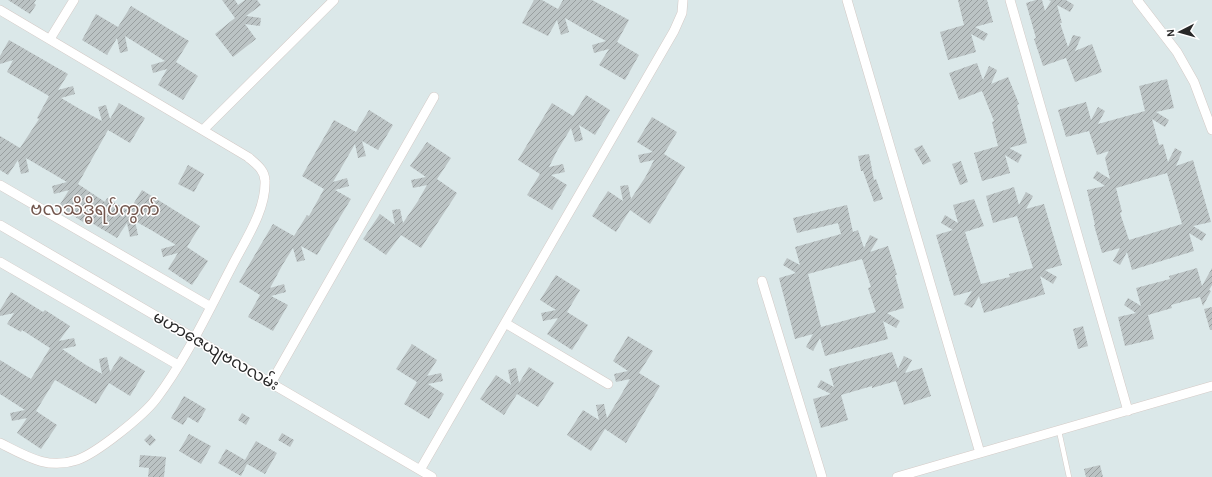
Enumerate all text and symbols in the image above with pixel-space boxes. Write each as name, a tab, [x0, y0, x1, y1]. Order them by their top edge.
north arrow	[1160, 12, 1200, 52]
text: N	[1165, 29, 1176, 37]
district label: ဗလသိဒ္ဓိရပ်ကွက်	[30, 195, 160, 224]
street label: မဟာဇေယျဗလလမ်း	[148, 305, 284, 398]

